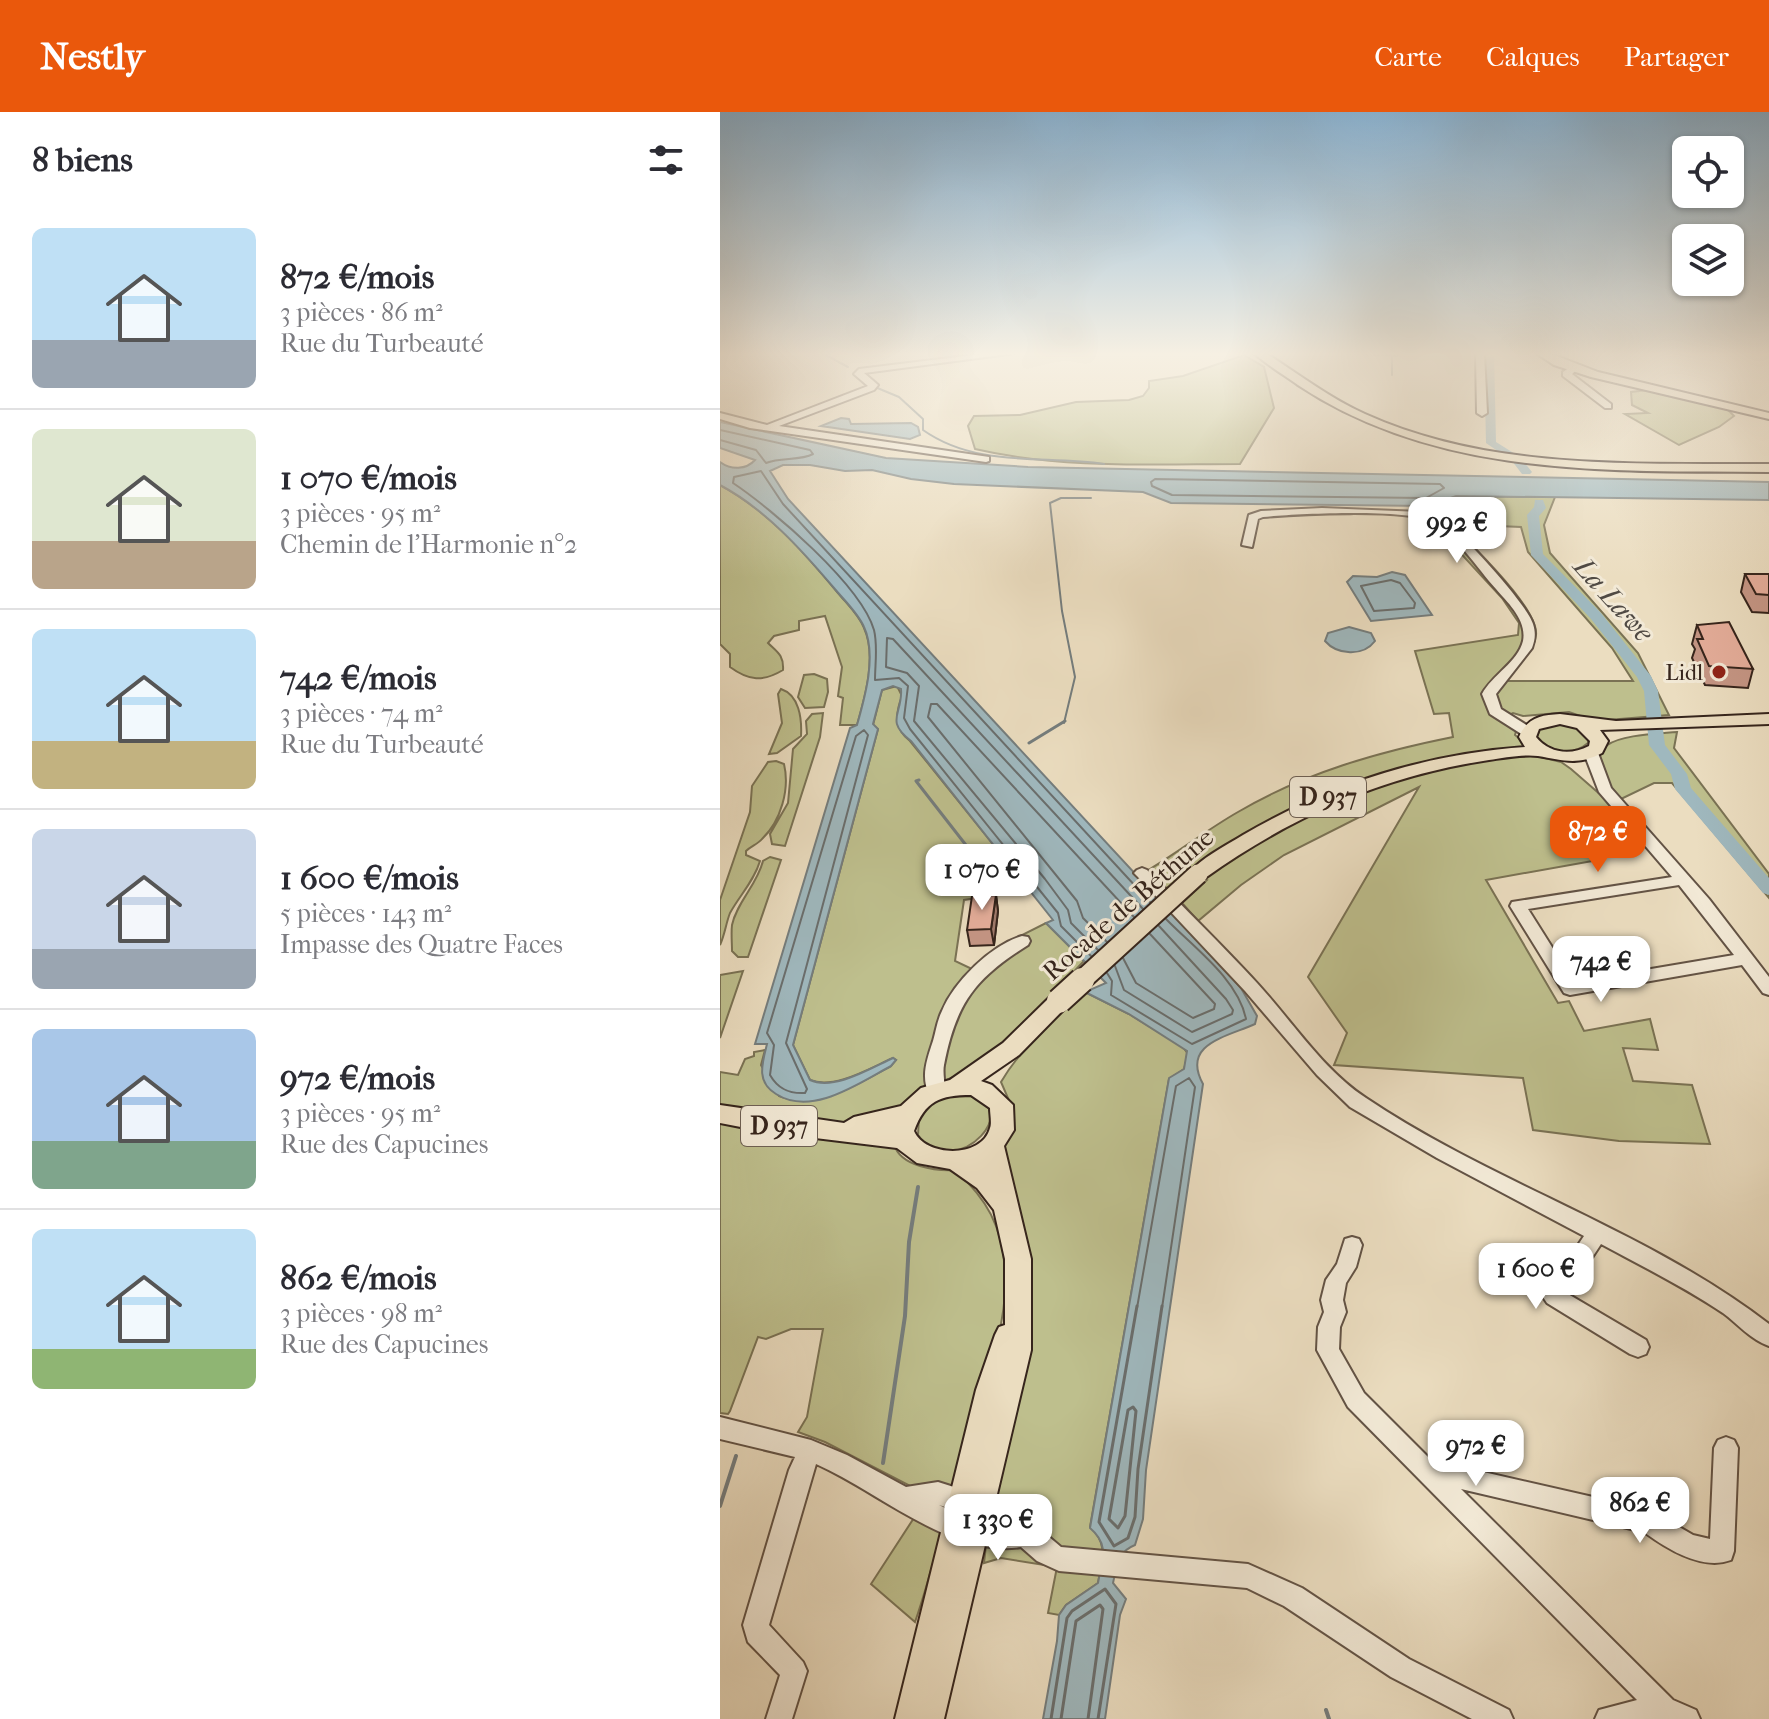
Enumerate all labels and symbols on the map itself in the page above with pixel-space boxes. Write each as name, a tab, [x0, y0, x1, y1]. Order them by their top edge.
pin: 992 €	[1401, 497, 1513, 565]
water label: La Lawe	[1566, 549, 1661, 649]
place label: Lidl	[1665, 660, 1703, 686]
marker: Lidl	[1710, 663, 1728, 681]
road number: D 937	[1290, 777, 1366, 817]
pin: 872 €	[1542, 806, 1654, 874]
street label: Rocade de Béthune	[1037, 822, 1220, 987]
pin: 1 070 €	[908, 844, 1056, 912]
pin: 742 €	[1545, 936, 1657, 1004]
road number: D 937	[741, 1106, 817, 1146]
pin: 1 600 €	[1462, 1243, 1610, 1311]
pin: 972 €	[1420, 1420, 1532, 1488]
pin: 862 €	[1584, 1477, 1696, 1545]
pin: 1 330 €	[924, 1494, 1072, 1562]

